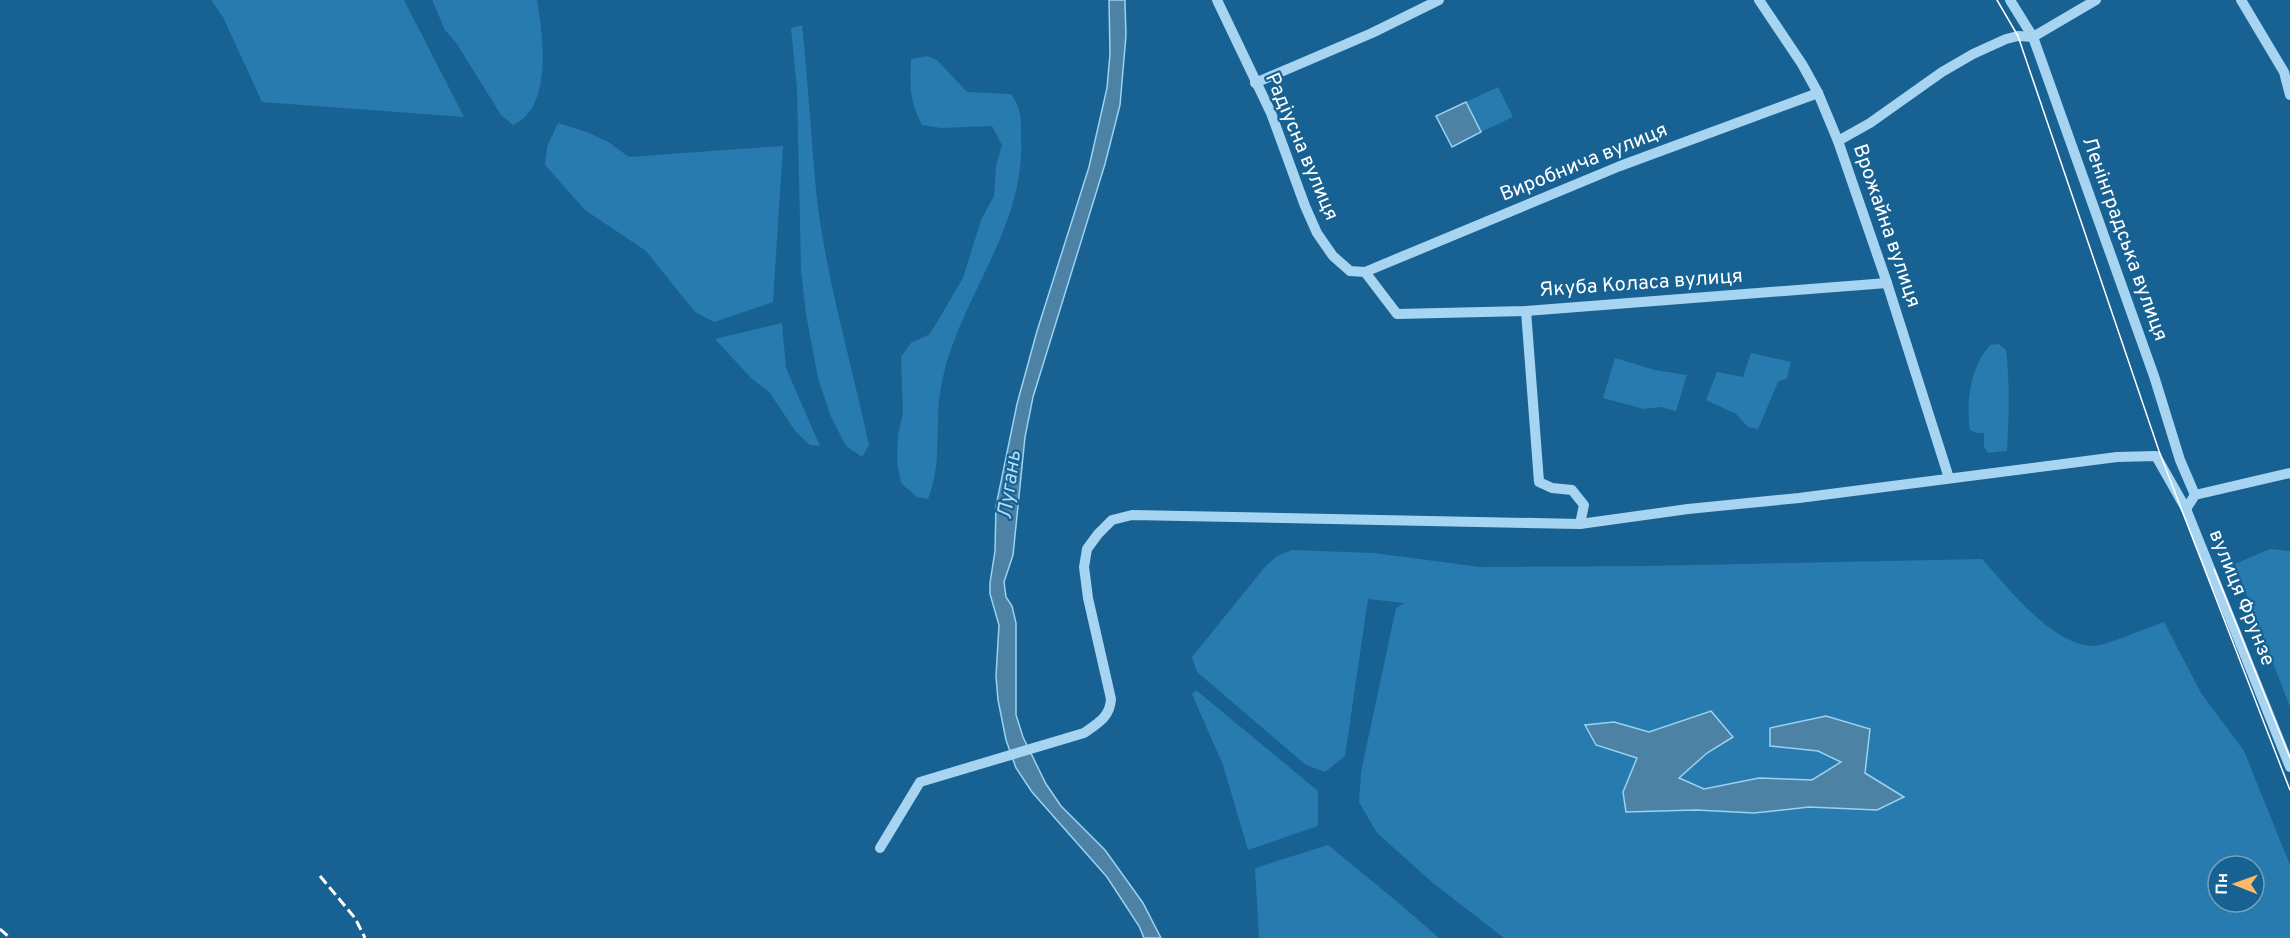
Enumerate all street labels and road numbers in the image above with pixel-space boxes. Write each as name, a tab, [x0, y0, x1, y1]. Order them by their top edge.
street label: Радіусна вулиця	[1258, 69, 1344, 225]
street label: Виробнича вулиця	[1496, 118, 1672, 208]
street label: Ленінградська вулиця	[2075, 133, 2173, 345]
street label: Врожайна вулиця	[1846, 141, 1926, 311]
street label: Якуба Коласа вулиця	[1538, 264, 1744, 304]
street label: вулиця Фрунзе	[2202, 526, 2280, 670]

